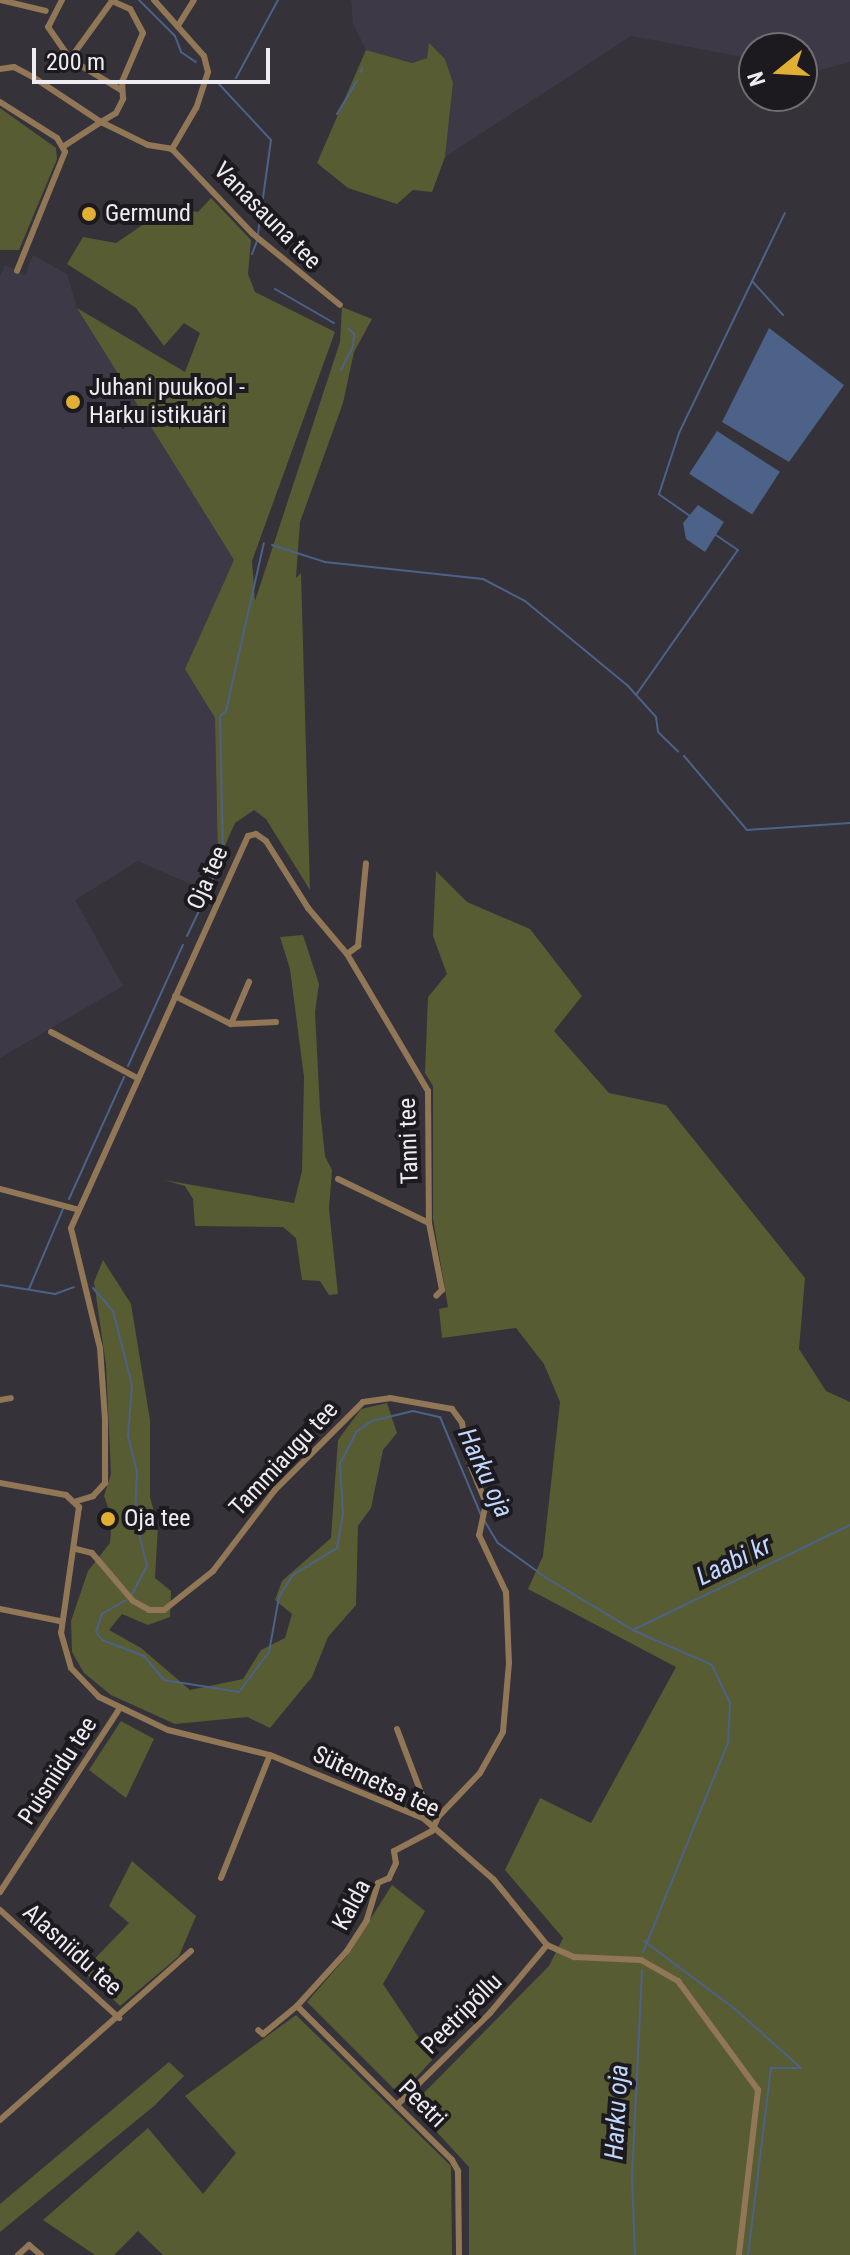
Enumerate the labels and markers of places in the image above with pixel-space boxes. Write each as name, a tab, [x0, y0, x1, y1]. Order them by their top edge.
place label: Germund	[105, 200, 191, 228]
marker: Germund	[80, 205, 98, 223]
place label: Juhani puukool - Harku istikuäri	[89, 374, 245, 430]
marker: Juhani puukool - Harku istikuäri	[64, 393, 82, 411]
place label: Oja tee	[124, 1505, 190, 1533]
marker: Oja tee	[99, 1510, 117, 1528]

